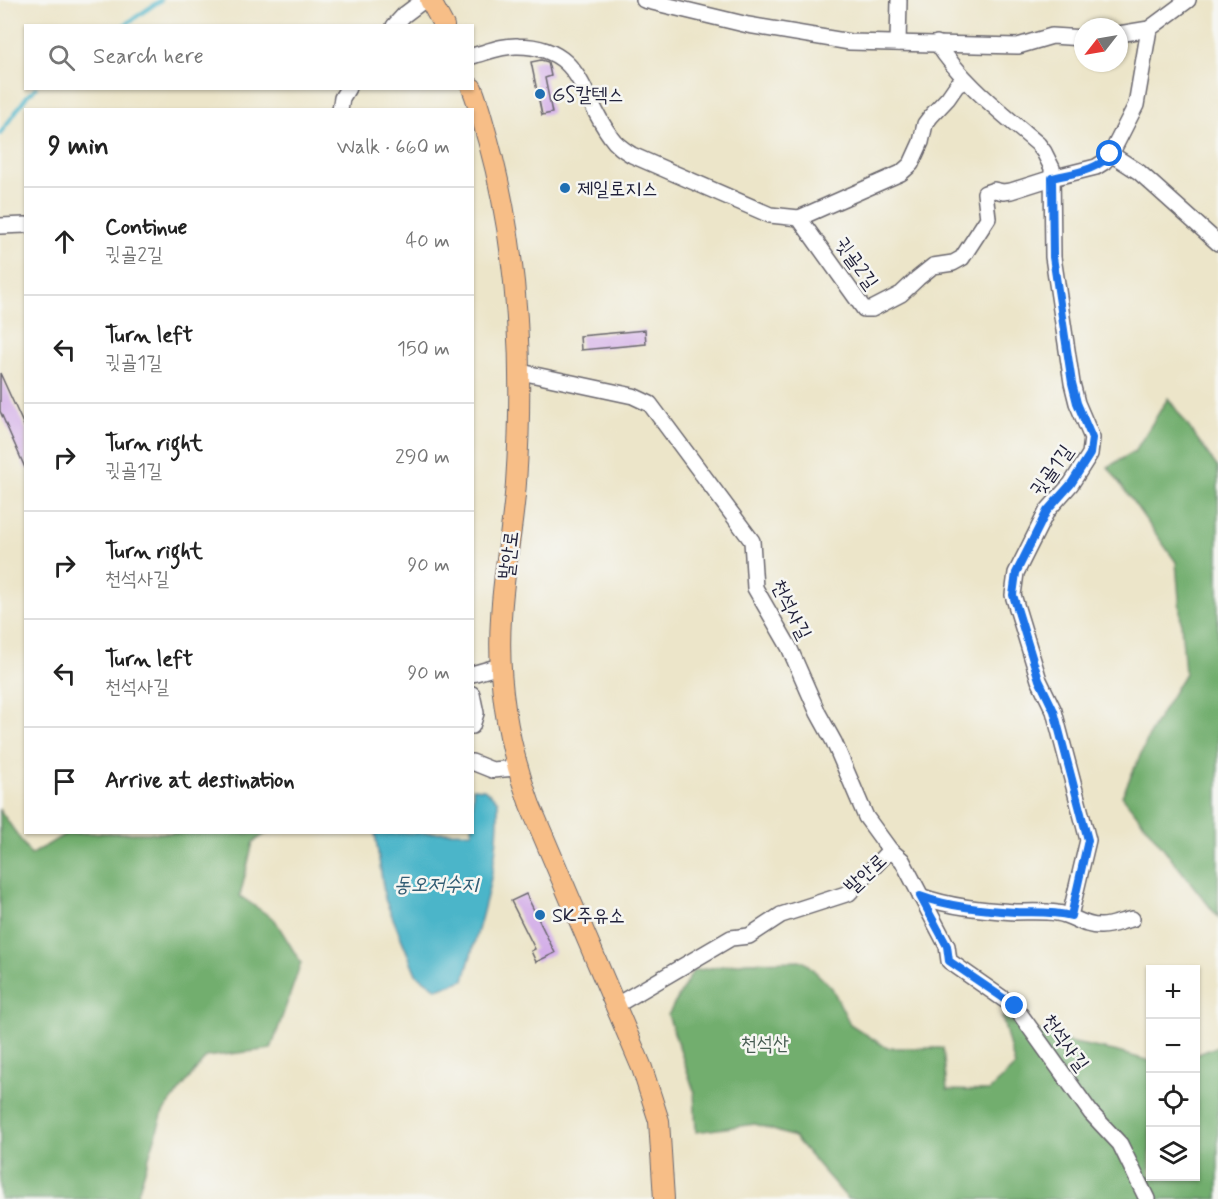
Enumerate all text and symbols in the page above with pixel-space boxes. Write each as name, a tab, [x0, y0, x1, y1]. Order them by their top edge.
north arrow	[1074, 18, 1128, 72]
search box	[24, 24, 474, 90]
icon: search	[45, 41, 78, 74]
text: Search here	[93, 43, 204, 71]
place label: GS칼텍스	[552, 82, 624, 109]
marker: GS칼텍스	[533, 87, 547, 101]
text: 9 min	[48, 130, 109, 164]
text: Walk · 660 m	[337, 134, 450, 161]
route start	[1096, 140, 1122, 166]
place label: 제일로지스	[577, 176, 657, 203]
marker: 제일로지스	[558, 181, 572, 195]
text: Continue	[105, 214, 187, 242]
icon: ahead	[48, 225, 81, 258]
text: 40 m	[406, 228, 450, 255]
street label: 귓골2길	[828, 232, 884, 295]
text: 귓골2길	[105, 242, 163, 269]
text: Turn left	[105, 322, 193, 350]
icon: left	[48, 333, 81, 366]
text: 150 m	[397, 336, 450, 363]
text: 귓골1길	[105, 350, 162, 377]
text: Turn right	[105, 430, 203, 458]
street label: 귓골1길	[1025, 440, 1080, 502]
icon: right	[48, 441, 81, 474]
text: 290 m	[395, 444, 450, 471]
text: 귓골1길	[105, 458, 162, 485]
street label: 발안로	[493, 530, 526, 581]
text: Turn right	[105, 538, 203, 566]
icon: right	[48, 549, 81, 582]
text: 90 m	[407, 552, 450, 579]
text: 천석사길	[105, 566, 169, 593]
street label: 천석사길	[764, 575, 817, 644]
text: Turn left	[105, 646, 193, 674]
icon: left	[48, 657, 81, 690]
text: 90 m	[407, 660, 450, 687]
text: 천석사길	[105, 674, 169, 701]
icon: arrive	[48, 765, 81, 798]
text: Arrive at destination	[105, 767, 295, 795]
street label: 발안로	[839, 848, 893, 900]
water label: 동오저수지	[394, 871, 480, 899]
place label: SK주유소	[552, 903, 625, 930]
marker: SK주유소	[533, 908, 547, 922]
map controls	[1146, 965, 1200, 1181]
button: +	[1146, 965, 1200, 1019]
route end	[1001, 992, 1027, 1018]
street label: 천석사길	[1035, 1009, 1095, 1077]
button: −	[1146, 1019, 1200, 1073]
park label: 천석산	[741, 1031, 789, 1058]
button: locate	[1146, 1073, 1200, 1127]
button: layers	[1146, 1127, 1200, 1181]

